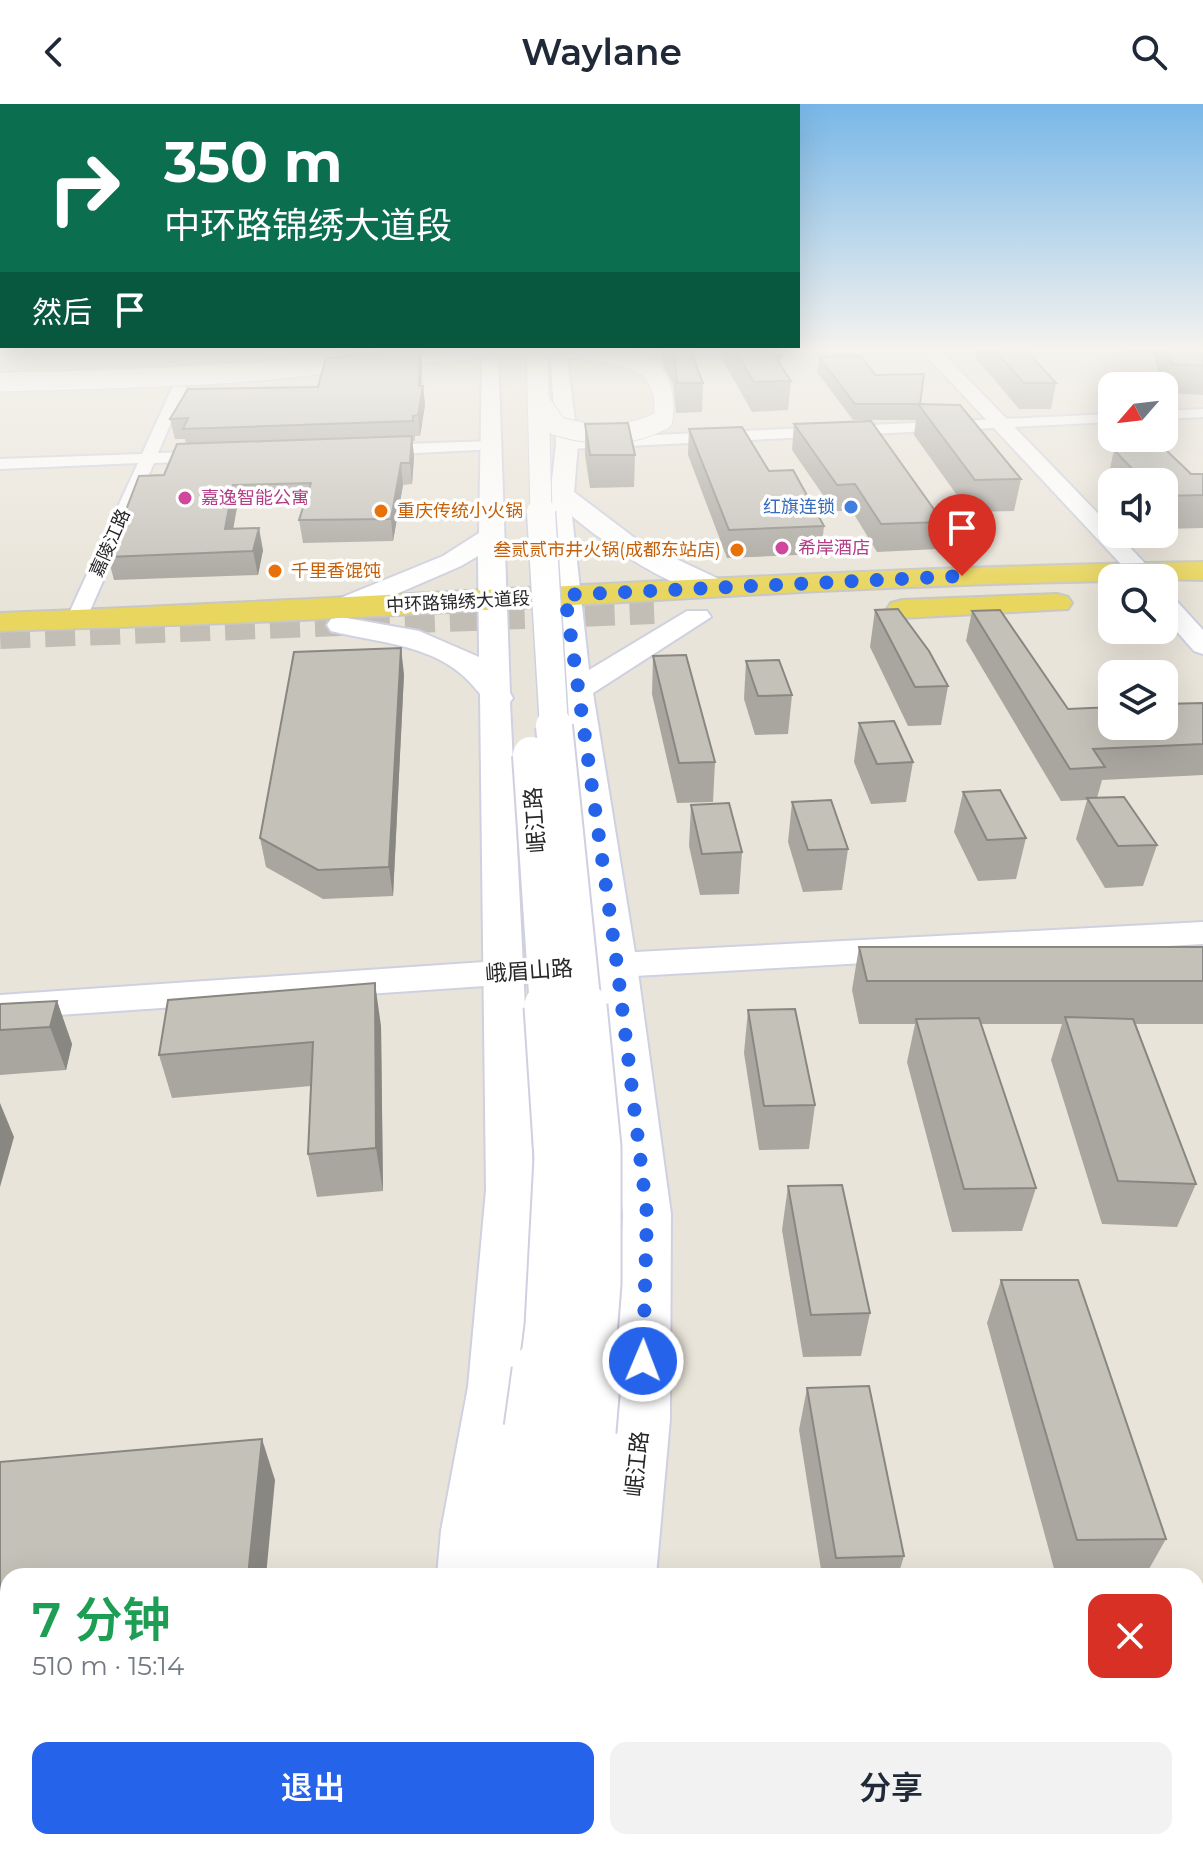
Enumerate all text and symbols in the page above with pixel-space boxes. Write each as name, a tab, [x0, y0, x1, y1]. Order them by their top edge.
icon: back	[32, 30, 76, 74]
text: Waylane	[521, 30, 682, 74]
icon: search	[1127, 30, 1171, 74]
text: 350 m	[164, 128, 343, 196]
icon: right	[32, 136, 136, 240]
text: 中环路锦绣大道段	[164, 203, 452, 247]
icon: arrive	[108, 288, 152, 332]
text: 然后	[32, 294, 92, 331]
north arrow	[1098, 372, 1178, 452]
map controls	[1098, 372, 1178, 740]
button: sound	[1098, 468, 1178, 548]
place label: 嘉逸智能公寓	[201, 487, 309, 509]
marker: 嘉逸智能公寓	[176, 489, 194, 507]
pin	[928, 494, 996, 576]
place label: 红旗连锁	[763, 496, 835, 518]
marker: 红旗连锁	[842, 498, 860, 516]
place label: 重庆传统小火锅	[397, 500, 523, 522]
marker: 重庆传统小火锅	[372, 502, 390, 520]
street label: 嘉陵江路	[85, 506, 135, 580]
icon: arrive	[940, 506, 984, 550]
place label: 希岸酒店	[798, 537, 870, 559]
place label: 叁贰贰市井火锅(成都东站店)	[493, 539, 721, 561]
marker: 希岸酒店	[773, 539, 791, 557]
marker: 叁贰贰市井火锅(成都东站店)	[728, 541, 746, 559]
place label: 千里香馄饨	[291, 560, 381, 582]
marker: 千里香馄饨	[266, 562, 284, 580]
button: search	[1098, 564, 1178, 644]
street label: 中环路锦绣大道段	[386, 587, 530, 617]
button: layers	[1098, 660, 1178, 740]
street label: 岷江路	[519, 786, 551, 854]
street label: 峨眉山路	[484, 954, 574, 988]
position arrow	[601, 1319, 685, 1403]
street label: 岷江路	[620, 1430, 654, 1498]
text: 7 分钟	[32, 1591, 170, 1649]
button: close	[1088, 1594, 1172, 1678]
text: 510 m · 15:14	[32, 1650, 184, 1682]
button: 退出	[32, 1742, 594, 1834]
button: 分享	[610, 1742, 1172, 1834]

